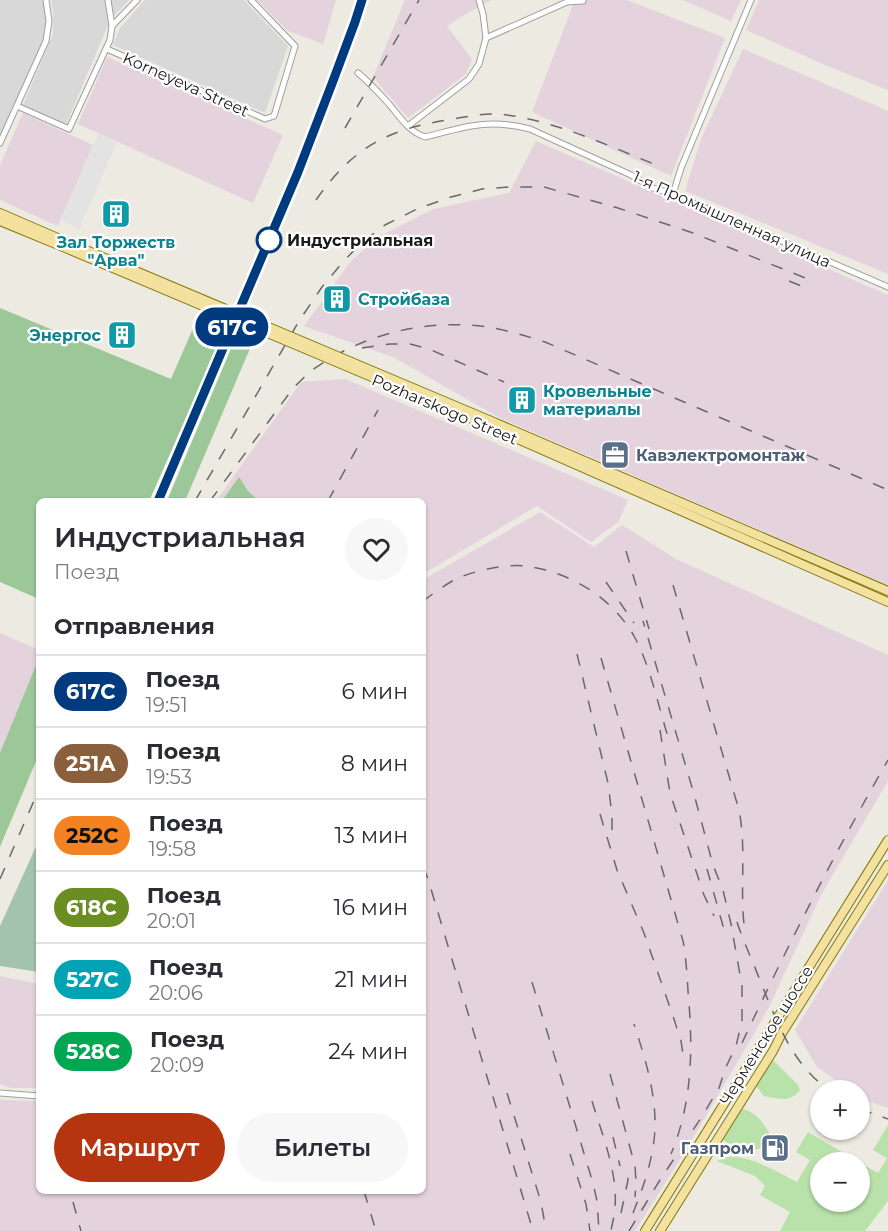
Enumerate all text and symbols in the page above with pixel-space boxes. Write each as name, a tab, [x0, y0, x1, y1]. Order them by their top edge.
street label: Korneyeva Street	[120, 48, 252, 121]
street label: 1-я Промышленная улица	[630, 167, 834, 272]
building icon: Зал Торжеств "Арва"	[100, 198, 132, 230]
marker: Индустриальная	[256, 227, 282, 253]
place label: Индустриальная	[287, 231, 433, 250]
place label: Зал Торжеств "Арва"	[56, 233, 175, 270]
building icon: Стройбаза	[321, 283, 353, 315]
place label: Стройбаза	[358, 290, 450, 309]
line badge: 617C	[190, 308, 274, 346]
text: 617C	[207, 315, 257, 340]
building icon: Энергос	[106, 319, 138, 351]
place label: Энергос	[29, 326, 102, 345]
street label: Pozharskogo Street	[369, 370, 521, 449]
place label: Кровельные материалы	[543, 382, 652, 419]
building icon: Кровельные материалы	[506, 384, 538, 416]
office icon: Кавэлектромонтаж	[599, 439, 631, 471]
place label: Кавэлектромонтаж	[636, 446, 805, 465]
button: heart	[345, 518, 408, 581]
text: Индустриальная	[54, 520, 306, 554]
text: Поезд	[54, 560, 119, 584]
text: Отправления	[54, 613, 215, 640]
text: Поезд	[145, 666, 220, 693]
text: 6 мин	[341, 678, 408, 705]
text: 617C	[66, 679, 115, 704]
text: 19:51	[145, 693, 188, 717]
text: Поезд	[146, 738, 220, 765]
text: 8 мин	[341, 750, 408, 777]
text: 251А	[66, 751, 116, 776]
text: 19:53	[146, 765, 192, 789]
text: Поезд	[148, 810, 223, 837]
text: 13 мин	[335, 822, 408, 849]
text: 252С	[66, 823, 118, 848]
text: 19:58	[148, 837, 196, 861]
text: Поезд	[147, 882, 221, 909]
text: 16 мин	[334, 894, 408, 921]
text: 618С	[66, 895, 117, 920]
text: 20:01	[147, 909, 196, 933]
text: Поезд	[149, 954, 223, 981]
street label: Черменское шоссе	[716, 962, 817, 1108]
text: 21 мин	[334, 966, 408, 993]
text: 527С	[66, 967, 119, 992]
text: 20:06	[149, 981, 203, 1005]
text: Поезд	[150, 1026, 224, 1053]
text: 24 мин	[328, 1038, 408, 1065]
text: 528С	[66, 1039, 120, 1064]
text: 20:09	[150, 1053, 204, 1077]
map controls	[810, 1080, 870, 1212]
button: +	[810, 1080, 870, 1140]
button: Маршрут	[54, 1113, 225, 1182]
button: Билеты	[237, 1113, 408, 1182]
fuel station icon: Газпром	[759, 1132, 791, 1164]
place label: Газпром	[681, 1139, 754, 1158]
button: −	[810, 1152, 870, 1212]

